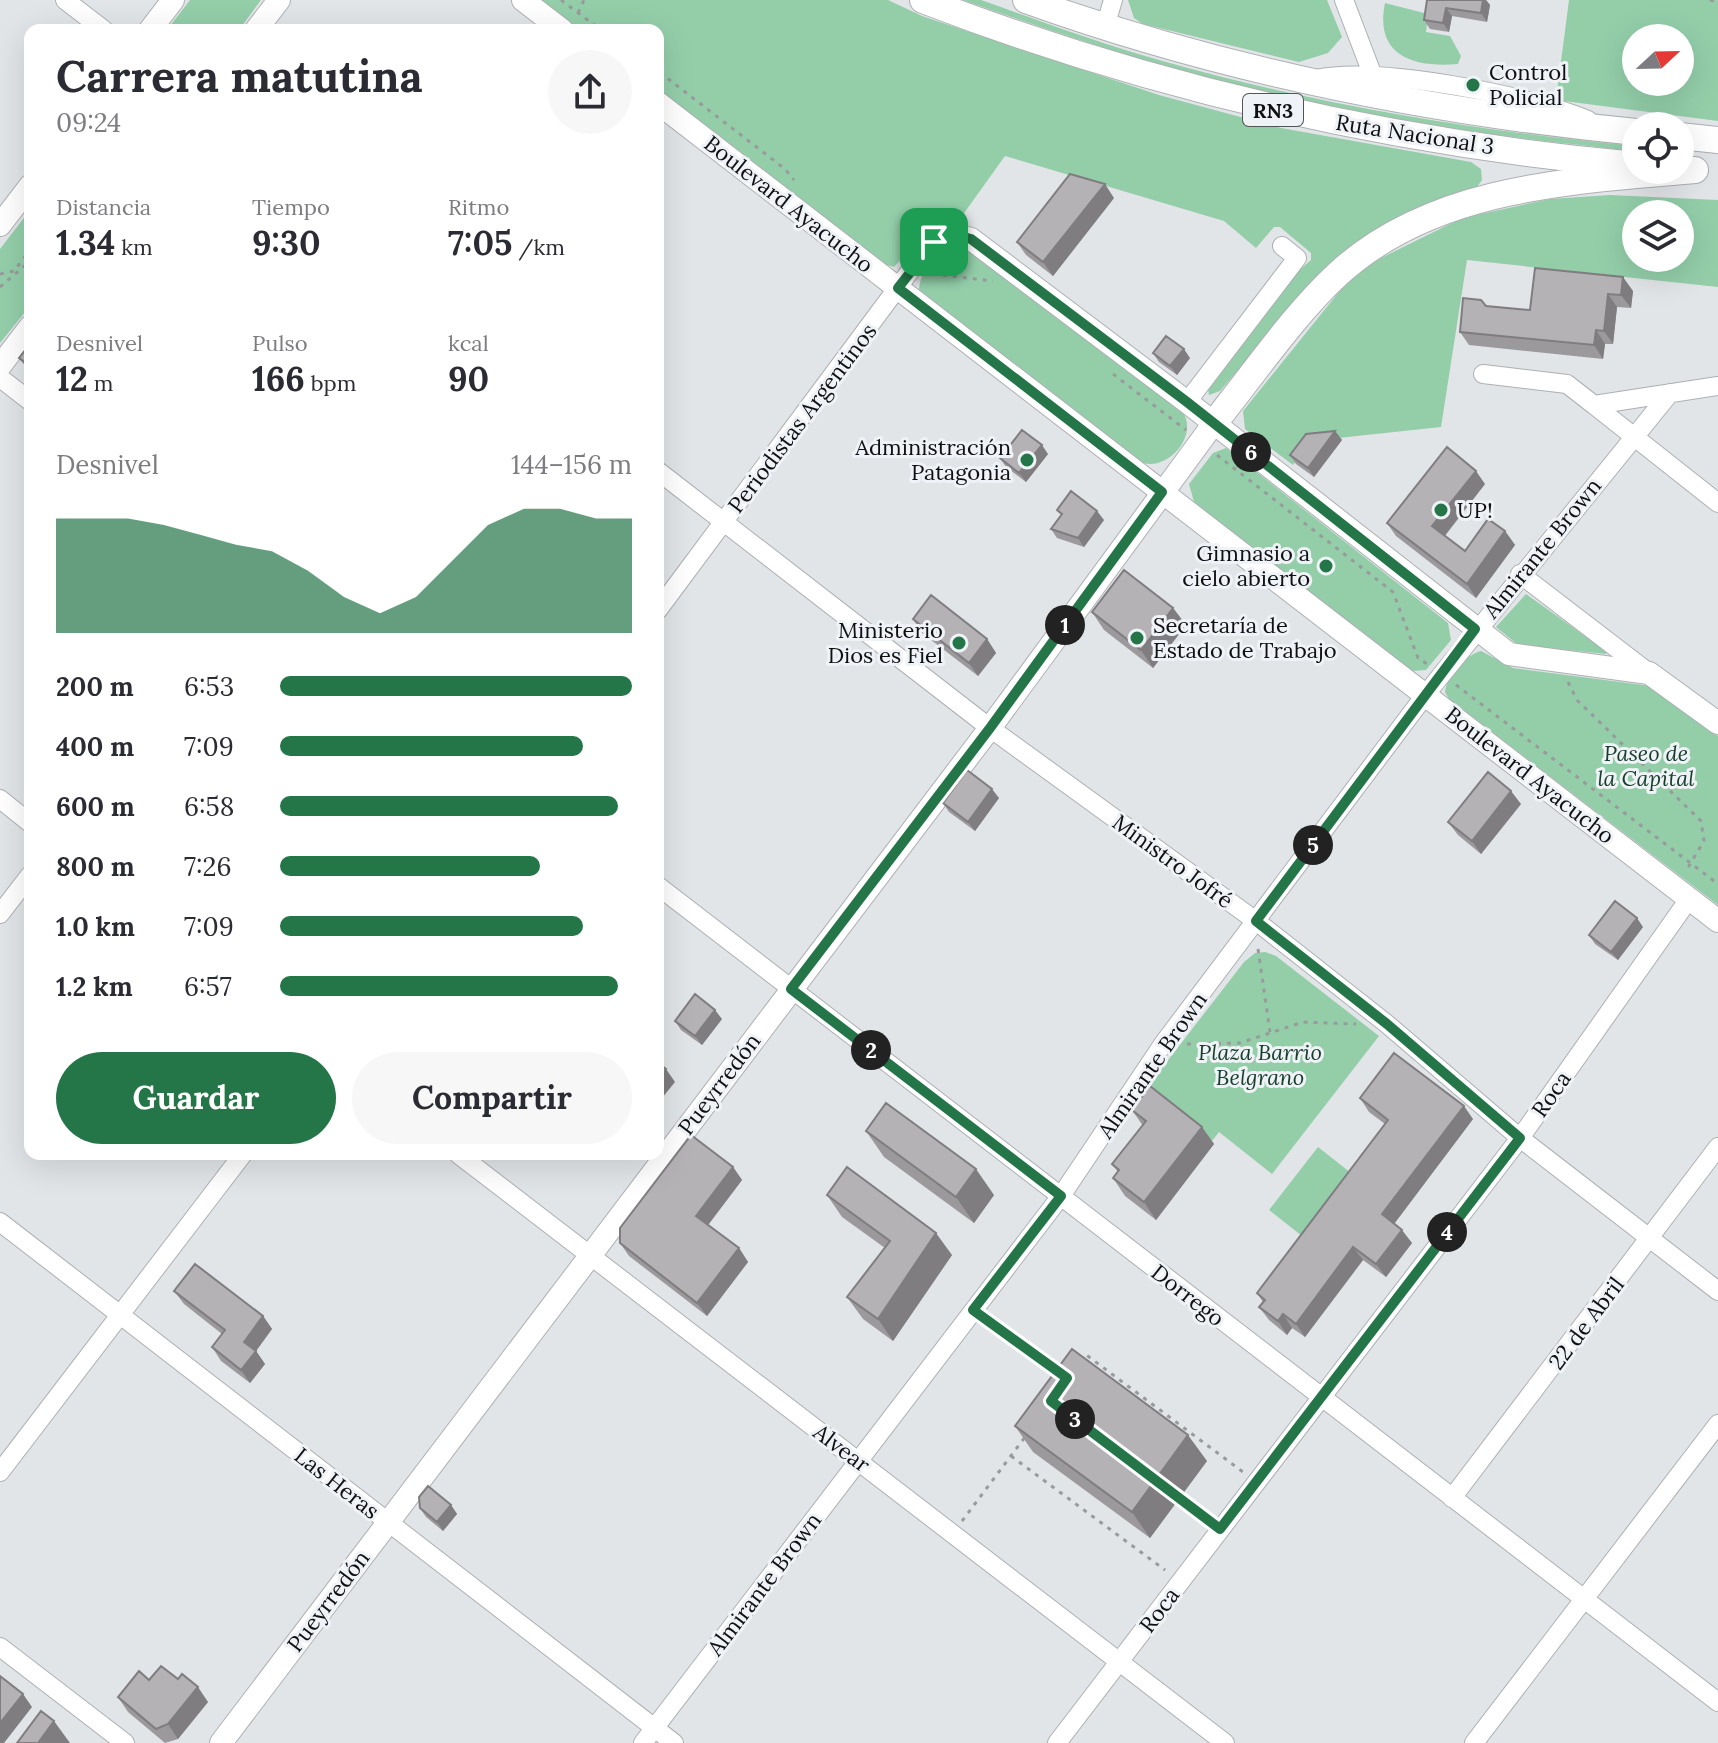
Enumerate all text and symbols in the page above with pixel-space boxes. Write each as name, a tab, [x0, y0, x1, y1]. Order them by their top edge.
north arrow	[1622, 24, 1694, 96]
map controls	[1622, 24, 1694, 272]
text: Carrera matutina	[56, 48, 423, 104]
button: share	[548, 50, 632, 134]
place label: Control Policial	[1489, 58, 1567, 111]
marker: Control Policial	[1464, 76, 1482, 94]
road number: RN3	[1243, 94, 1303, 126]
text: 09:24	[56, 106, 121, 139]
street label: Ruta Nacional 3	[1334, 108, 1496, 160]
button: locate	[1622, 112, 1694, 184]
street label: Boulevard Ayacucho	[699, 129, 879, 279]
text: Distancia	[56, 193, 151, 221]
text: Tiempo	[252, 193, 330, 221]
text: Ritmo	[448, 193, 509, 221]
button: layers	[1622, 200, 1694, 272]
pin	[900, 208, 968, 276]
icon: arrive	[912, 220, 956, 264]
text: 1.34	[56, 221, 115, 264]
text: 9:30	[252, 221, 321, 264]
text: 7:05	[448, 221, 512, 264]
text: km	[115, 233, 153, 261]
text: /km	[512, 233, 565, 261]
street label: Periodistas Argentinos	[721, 318, 883, 518]
text: Desnivel	[56, 329, 143, 357]
text: Pulso	[252, 329, 308, 357]
text: kcal	[448, 329, 489, 357]
text: 12	[56, 357, 88, 400]
text: 166	[252, 357, 305, 400]
text: 90	[448, 357, 489, 400]
text: m	[88, 369, 113, 397]
text: bpm	[305, 369, 356, 397]
pin: 6	[1231, 432, 1271, 472]
place label: Administración Patagonia	[854, 433, 1011, 486]
text: 6	[1245, 438, 1257, 466]
text: Desnivel	[56, 448, 159, 481]
text: 144–156 m	[511, 448, 632, 481]
marker: Administración Patagonia	[1018, 451, 1036, 469]
street label: Almirante Brown	[1476, 472, 1607, 625]
place label: UP!	[1457, 496, 1493, 524]
marker: UP!	[1432, 501, 1450, 519]
place label: Gimnasio a cielo abierto	[1182, 539, 1310, 592]
marker: Gimnasio a cielo abierto	[1317, 557, 1335, 575]
pin: 1	[1045, 605, 1085, 645]
text: 1	[1061, 611, 1069, 639]
place label: Secretaría de Estado de Trabajo	[1153, 611, 1337, 664]
place label: Ministerio Dios es Fiel	[828, 616, 943, 669]
marker: Secretaría de Estado de Trabajo	[1128, 629, 1146, 647]
marker: Ministerio Dios es Fiel	[950, 634, 968, 652]
text: 200 m	[56, 670, 134, 703]
text: 6:53	[184, 670, 234, 703]
street label: Boulevard Ayacucho	[1440, 700, 1620, 850]
text: 400 m	[56, 730, 134, 763]
text: 7:09	[184, 730, 234, 763]
park label: Paseo de la Capital	[1597, 739, 1695, 792]
text: 600 m	[56, 790, 135, 823]
text: 6:58	[184, 790, 234, 823]
street label: Ministro Jofré	[1107, 808, 1239, 914]
pin: 5	[1293, 825, 1333, 865]
text: 5	[1307, 831, 1319, 859]
text: 800 m	[56, 850, 135, 883]
text: 7:26	[184, 850, 231, 883]
text: 1.0 km	[56, 910, 135, 943]
text: 7:09	[184, 910, 234, 943]
text: 1.2 km	[56, 970, 133, 1003]
text: 6:57	[184, 970, 232, 1003]
street label: Almirante Brown	[1091, 986, 1213, 1144]
street label: Pueyrredón	[672, 1028, 766, 1140]
pin: 2	[851, 1030, 891, 1070]
text: 2	[865, 1036, 877, 1064]
park label: Plaza Barrio Belgrano	[1198, 1038, 1322, 1091]
button: Guardar	[56, 1052, 336, 1144]
button: Compartir	[352, 1052, 632, 1144]
street label: Roca	[1525, 1066, 1577, 1122]
pin: 4	[1427, 1212, 1467, 1252]
text: 4	[1441, 1218, 1453, 1246]
street label: Dorrego	[1146, 1258, 1230, 1332]
street label: 22 de Abril	[1542, 1271, 1630, 1375]
pin: 3	[1055, 1399, 1095, 1439]
text: 3	[1069, 1405, 1081, 1433]
street label: Alvear	[807, 1417, 876, 1479]
street label: Las Heras	[289, 1441, 385, 1525]
street label: Almirante Brown	[700, 1507, 827, 1662]
street label: Pueyrredón	[281, 1545, 375, 1657]
street label: Roca	[1133, 1582, 1185, 1638]

